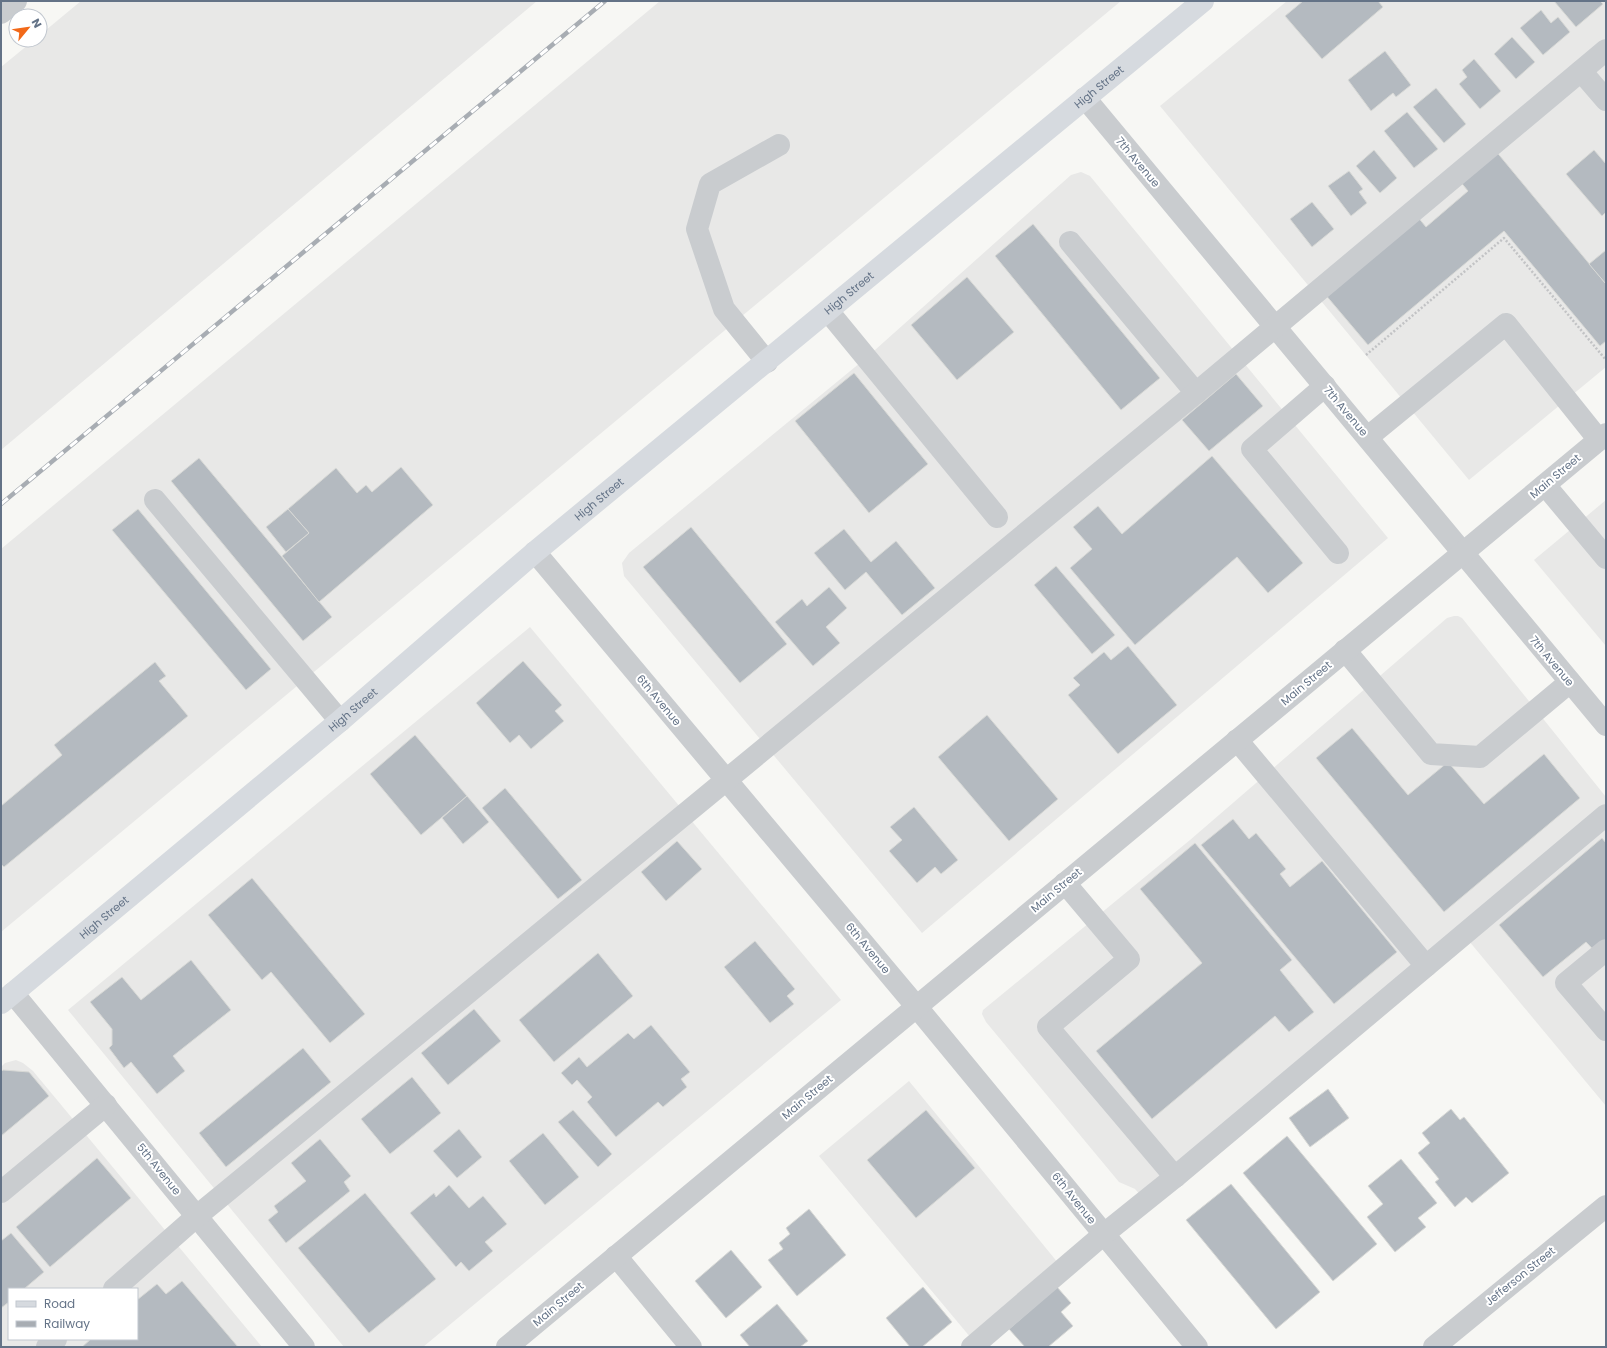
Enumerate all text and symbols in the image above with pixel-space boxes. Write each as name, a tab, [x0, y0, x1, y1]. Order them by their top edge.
north arrow	[8, 8, 48, 48]
text: N	[28, 16, 46, 31]
street label: High Street	[1071, 62, 1127, 112]
street label: 7th Avenue	[1112, 133, 1164, 191]
street label: High Street	[821, 268, 877, 318]
street label: 7th Avenue	[1320, 382, 1372, 440]
street label: Main Street	[1526, 450, 1584, 502]
street label: High Street	[571, 474, 627, 524]
street label: 7th Avenue	[1526, 632, 1578, 690]
street label: Main Street	[1277, 657, 1335, 709]
street label: 6th Avenue	[633, 671, 685, 729]
street label: High Street	[325, 684, 381, 735]
street label: Main Street	[1027, 864, 1085, 916]
street label: High Street	[76, 892, 132, 943]
street label: 6th Avenue	[842, 919, 894, 977]
street label: Main Street	[778, 1071, 836, 1123]
street label: 5th Avenue	[133, 1140, 185, 1198]
street label: 6th Avenue	[1048, 1169, 1100, 1227]
street label: Jefferson Street	[1482, 1243, 1558, 1309]
street label: Main Street	[529, 1278, 587, 1330]
legend	[8, 1288, 138, 1340]
text: Road	[44, 1295, 75, 1312]
text: Railway	[44, 1315, 90, 1332]

